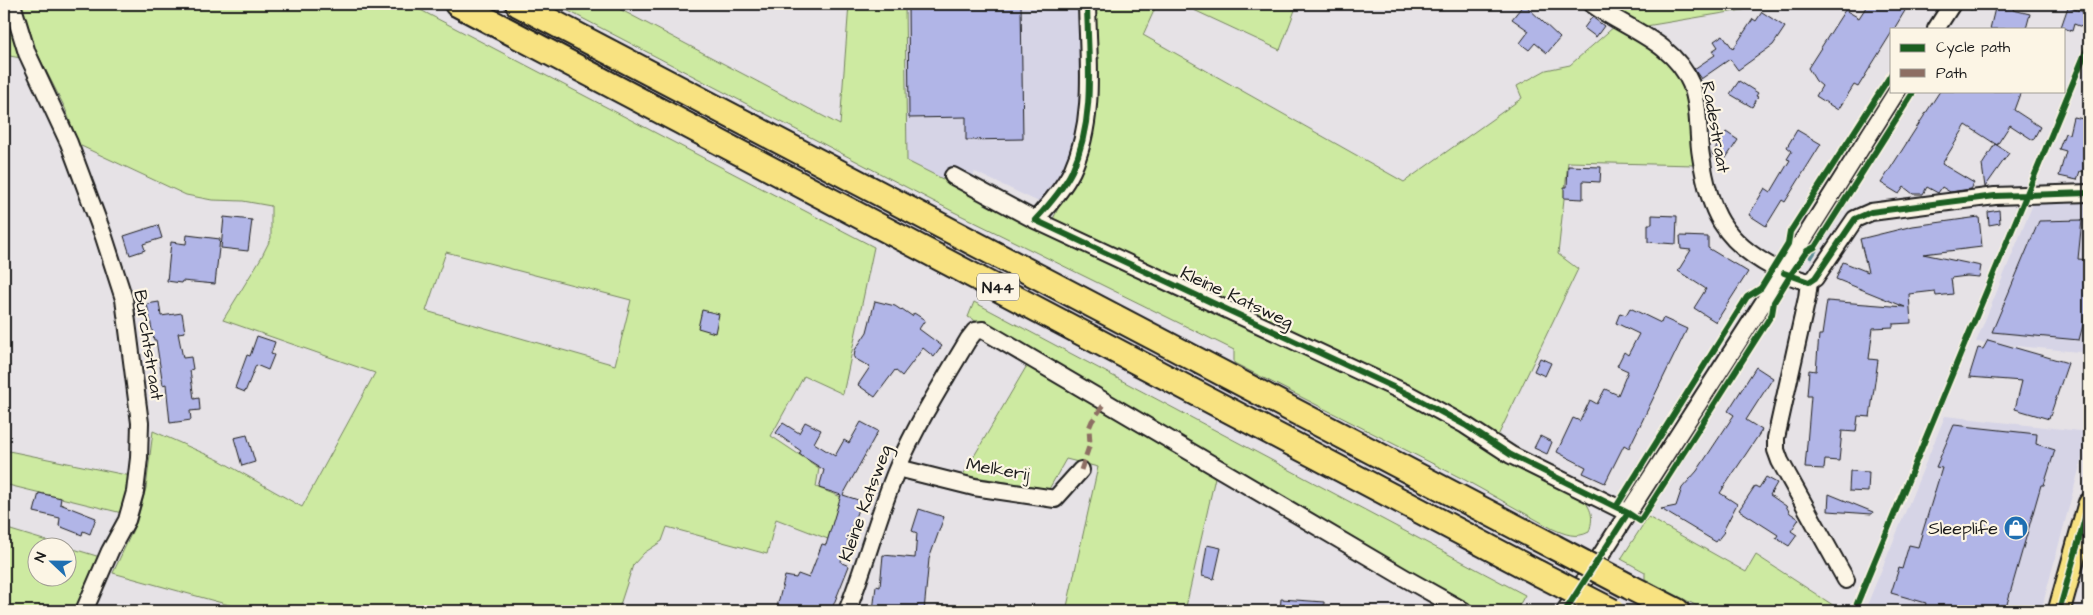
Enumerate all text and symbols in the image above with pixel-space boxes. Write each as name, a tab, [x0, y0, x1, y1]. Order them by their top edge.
legend	[1890, 28, 2066, 92]
text: Cycle path	[1936, 37, 2011, 59]
text: Path	[1936, 63, 1967, 84]
street label: Radestraat	[1695, 79, 1736, 176]
street label: Kleine Katsweg	[1176, 260, 1297, 335]
road number: N44	[977, 274, 1019, 300]
street label: Burchtstraat	[127, 288, 170, 403]
street label: Kleine Katsweg	[833, 442, 899, 565]
street label: Melkerij	[964, 452, 1032, 488]
shop icon: Sleeplife	[2003, 515, 2029, 541]
place label: Sleeplife	[1928, 516, 1998, 541]
north arrow	[28, 538, 78, 588]
text: N	[30, 549, 52, 565]

